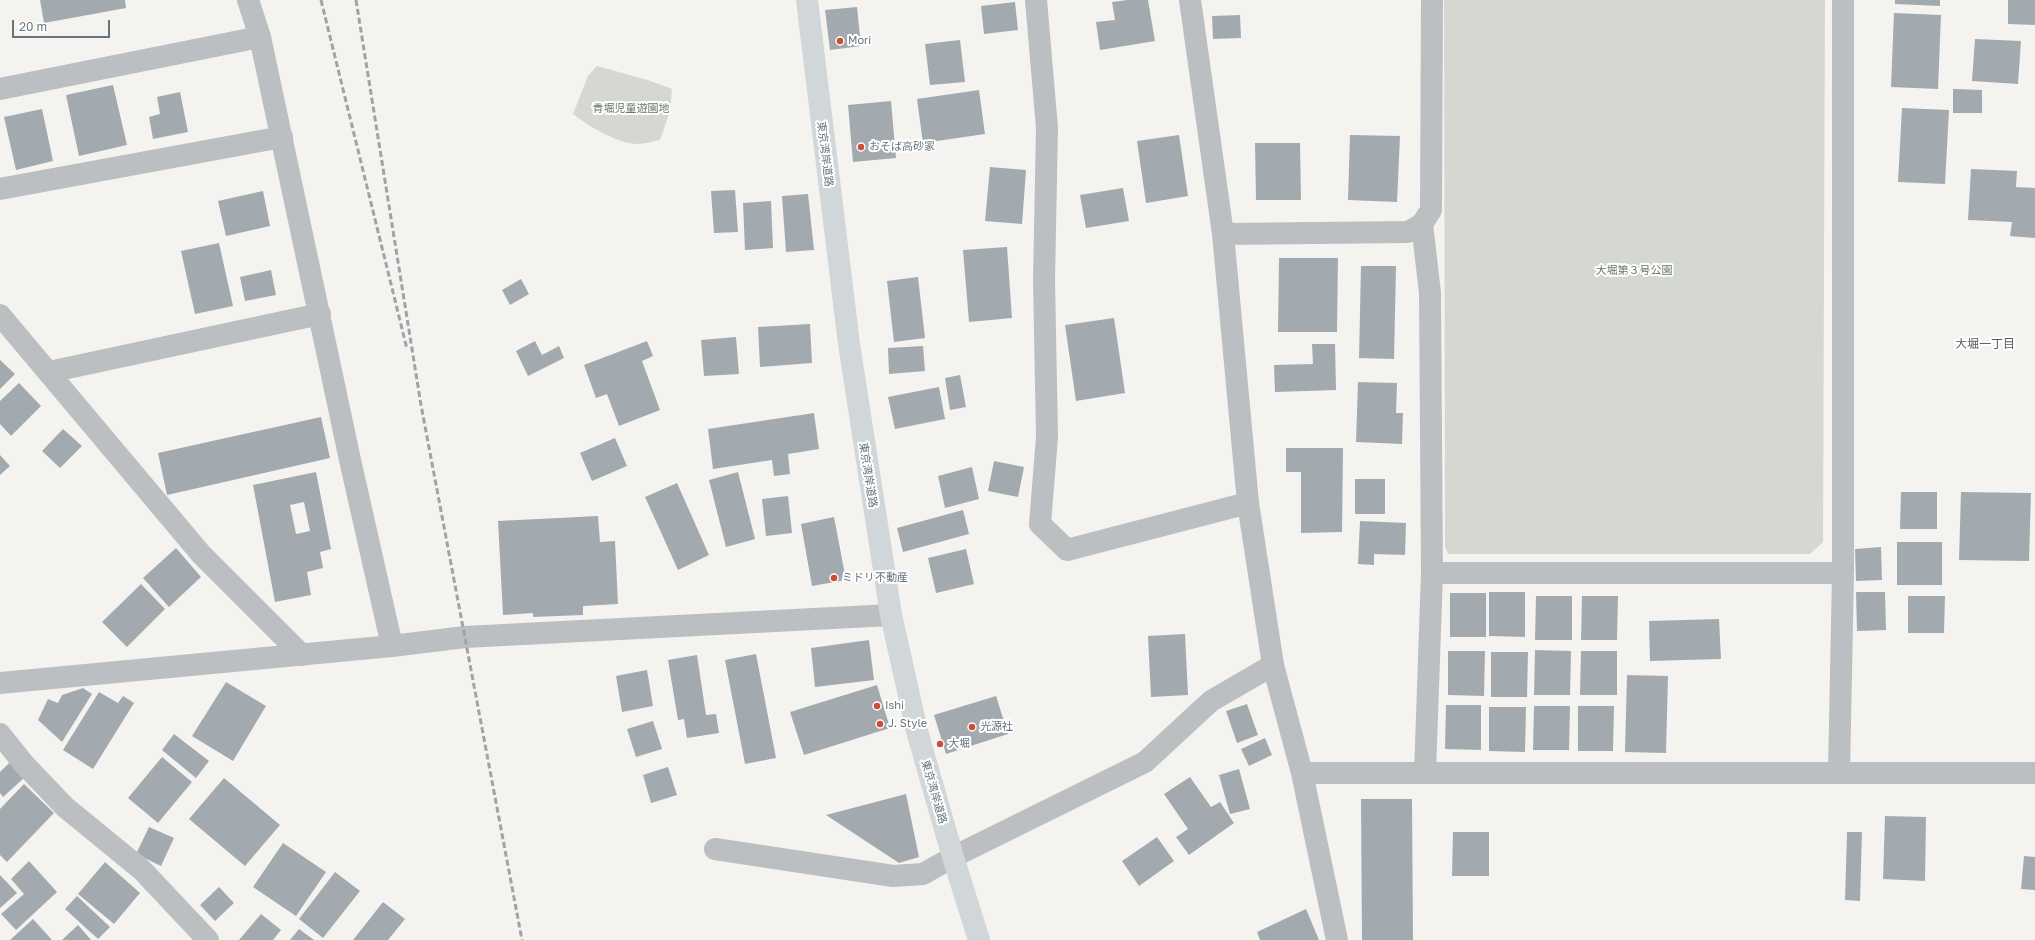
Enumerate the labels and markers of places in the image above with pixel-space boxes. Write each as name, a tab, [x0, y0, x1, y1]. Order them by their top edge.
place label: Mori	[848, 34, 871, 48]
marker: Mori	[835, 36, 845, 46]
place label: おそば高砂家	[869, 140, 935, 154]
marker: おそば高砂家	[856, 142, 866, 152]
place label: ミドリ不動産	[842, 571, 908, 585]
marker: ミドリ不動産	[829, 573, 839, 583]
place label: Ishi	[885, 699, 904, 713]
marker: Ishi	[872, 701, 882, 711]
place label: J. Style	[888, 717, 927, 731]
marker: J. Style	[875, 719, 885, 729]
place label: 光源社	[980, 720, 1013, 734]
marker: 光源社	[967, 722, 977, 732]
place label: 大堀	[948, 737, 970, 751]
marker: 大堀	[935, 739, 945, 749]

